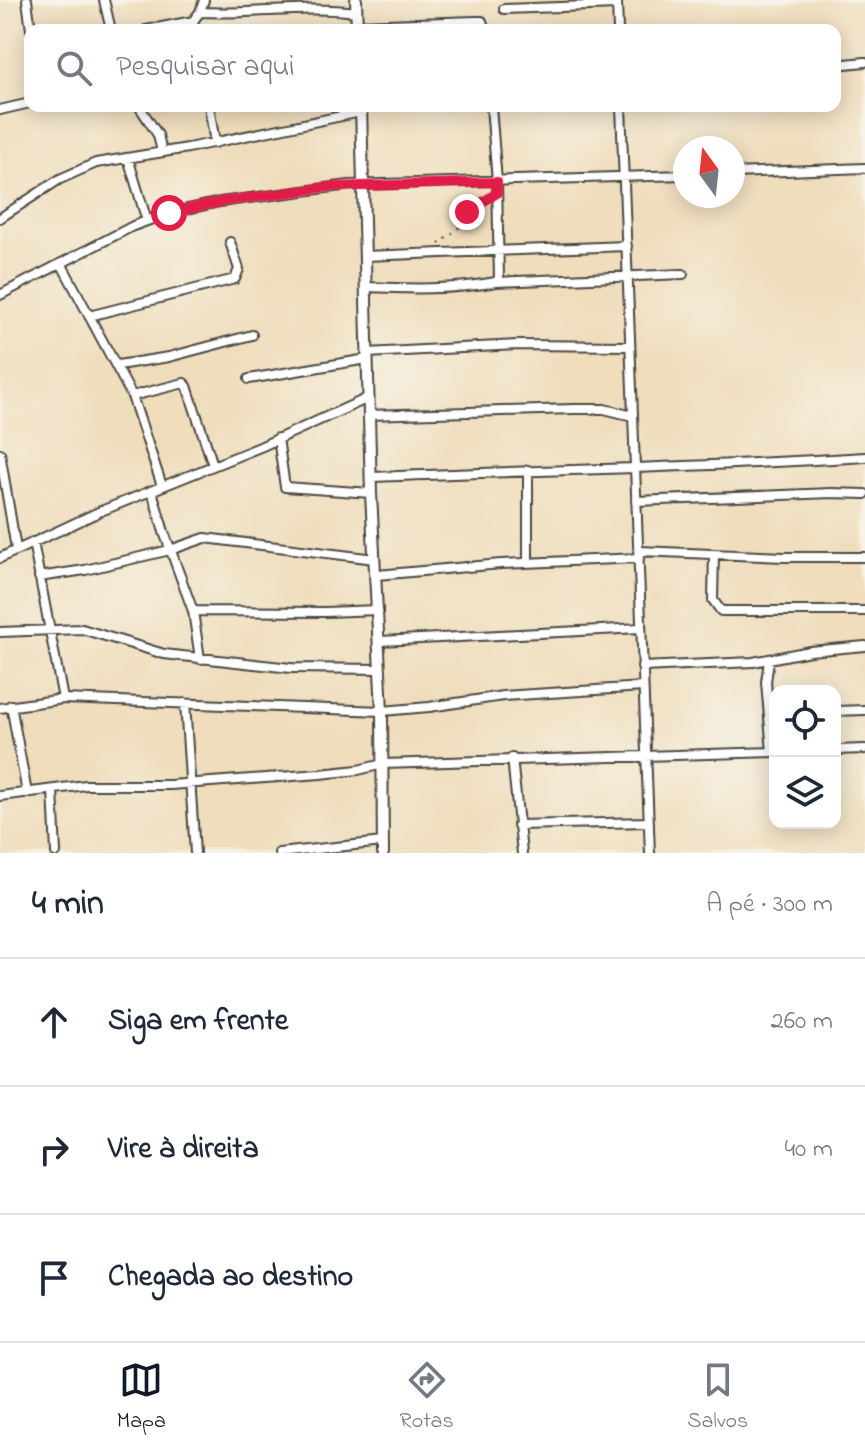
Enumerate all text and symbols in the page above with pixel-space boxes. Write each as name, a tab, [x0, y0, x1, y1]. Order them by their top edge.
search box	[24, 24, 841, 112]
icon: search	[52, 46, 96, 90]
text: Pesquisar aqui	[116, 46, 295, 90]
north arrow	[673, 136, 745, 208]
route end	[449, 194, 485, 230]
route start	[151, 195, 187, 231]
map controls	[769, 685, 841, 829]
button: locate	[769, 685, 841, 757]
button: layers	[769, 757, 841, 829]
text: 4 min	[32, 880, 104, 930]
text: A pé · 300 m	[706, 886, 833, 924]
icon: ahead	[32, 1000, 76, 1044]
text: Siga em frente	[108, 1000, 288, 1044]
text: 260 m	[771, 1003, 833, 1041]
icon: right	[32, 1128, 76, 1172]
text: Vire à direita	[108, 1128, 259, 1172]
text: 40 m	[784, 1131, 833, 1169]
icon: arrive	[32, 1256, 76, 1300]
text: Chegada ao destino	[108, 1256, 353, 1300]
tab: Mapa	[117, 1358, 166, 1438]
tab: Rotas	[400, 1358, 454, 1438]
tab: Salvos	[687, 1358, 748, 1438]

